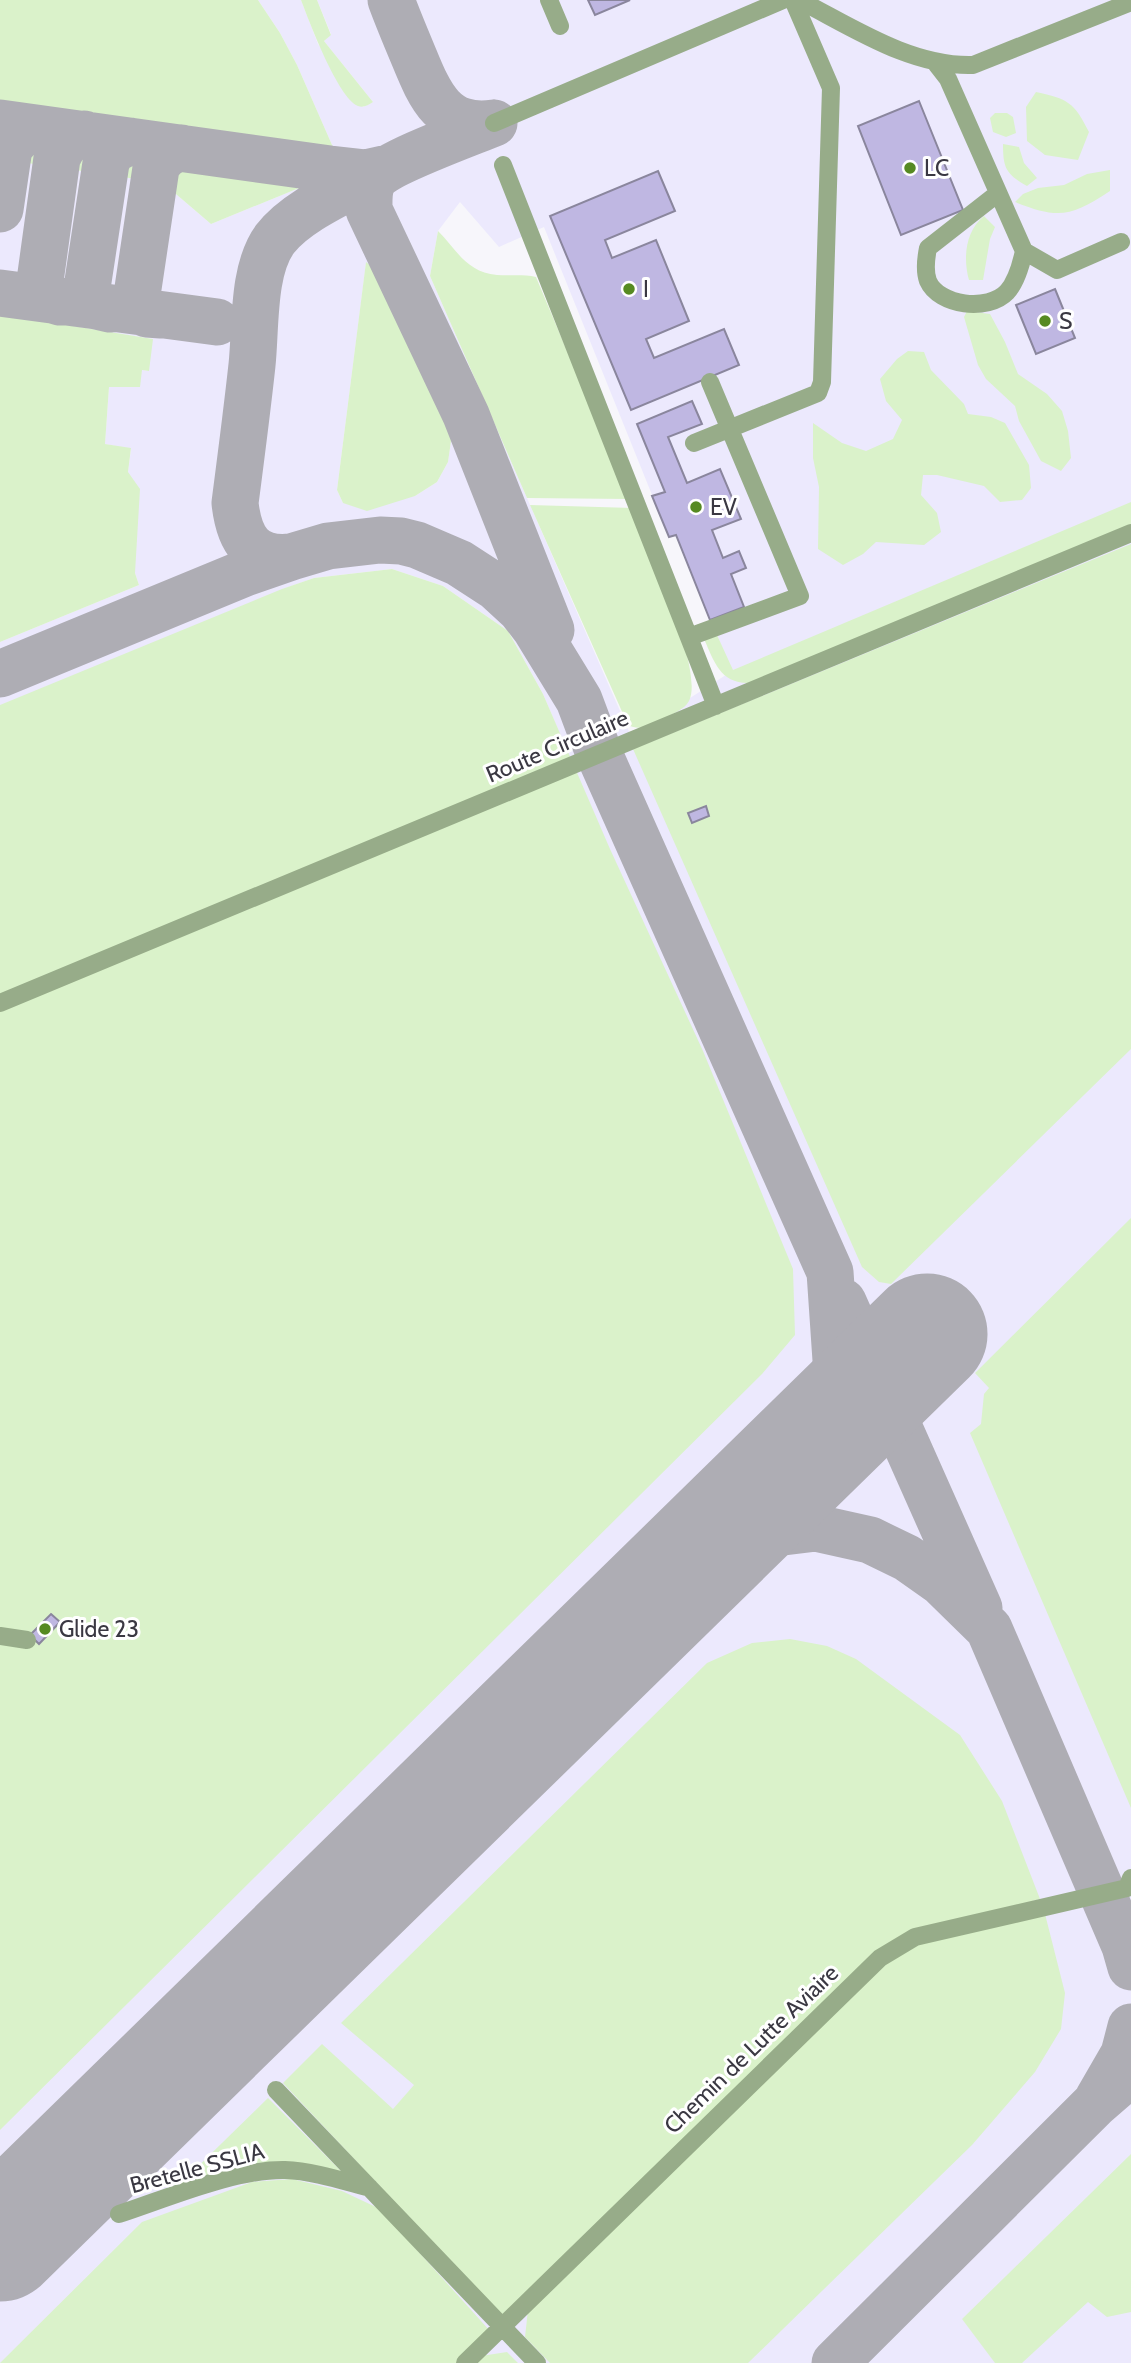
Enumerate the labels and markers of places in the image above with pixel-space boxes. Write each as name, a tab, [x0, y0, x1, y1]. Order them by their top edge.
place label: LC	[924, 154, 949, 182]
marker: LC	[902, 160, 918, 176]
place label: I	[643, 275, 649, 303]
marker: I	[621, 281, 637, 297]
place label: S	[1059, 307, 1072, 335]
marker: S	[1037, 313, 1053, 329]
place label: EV	[710, 493, 737, 521]
marker: EV	[688, 499, 704, 515]
place label: Glide 23	[59, 1615, 139, 1643]
marker: Glide 23	[37, 1621, 53, 1637]

